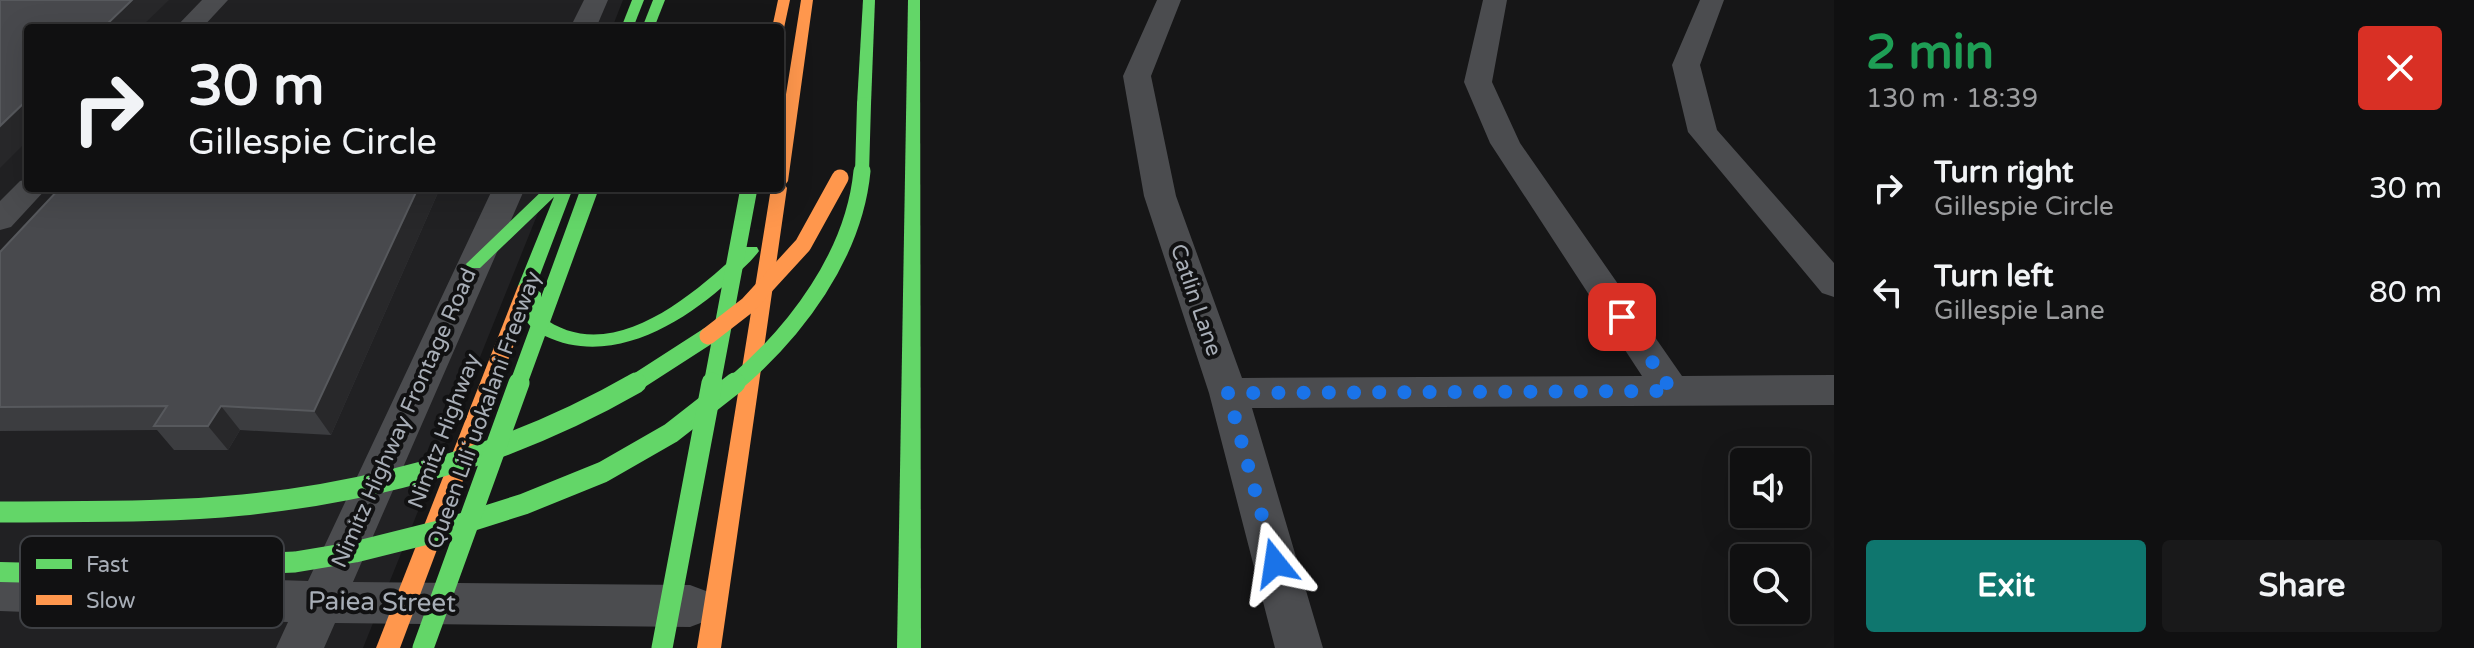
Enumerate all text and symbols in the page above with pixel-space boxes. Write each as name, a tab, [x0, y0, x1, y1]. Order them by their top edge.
text: 2 min	[1866, 24, 1994, 82]
button: close	[2358, 26, 2442, 110]
text: 30 m	[188, 53, 324, 120]
icon: right	[56, 56, 160, 160]
text: 130 m · 18:39	[1866, 83, 2038, 114]
text: Gillespie Circle	[188, 121, 437, 164]
text: Turn right	[1934, 154, 2074, 191]
icon: right	[1866, 166, 1910, 210]
text: 30 m	[2369, 170, 2442, 207]
text: Gillespie Circle	[1934, 191, 2114, 222]
street label: Catlin Lane	[1165, 241, 1227, 359]
text: Turn left	[1934, 258, 2053, 295]
street label: Nimitz Highway Frontage Road	[326, 264, 482, 572]
street label: Queen Liliʻuokalani Freeway	[422, 268, 546, 552]
icon: left	[1866, 270, 1910, 314]
text: 80 m	[2369, 274, 2442, 311]
pin	[1588, 283, 1656, 351]
icon: arrive	[1600, 295, 1644, 339]
text: Gillespie Lane	[1934, 295, 2105, 326]
street label: Nimitz Highway	[402, 350, 486, 512]
map controls	[1730, 448, 1810, 624]
button: sound	[1730, 448, 1810, 528]
position arrow	[1233, 521, 1317, 605]
legend	[20, 536, 284, 628]
button: Exit	[1866, 540, 2146, 632]
button: Share	[2162, 540, 2442, 632]
button: search	[1730, 544, 1810, 624]
text: Fast	[86, 552, 129, 578]
street label: Paiea Street	[308, 585, 456, 619]
text: Slow	[86, 588, 136, 614]

